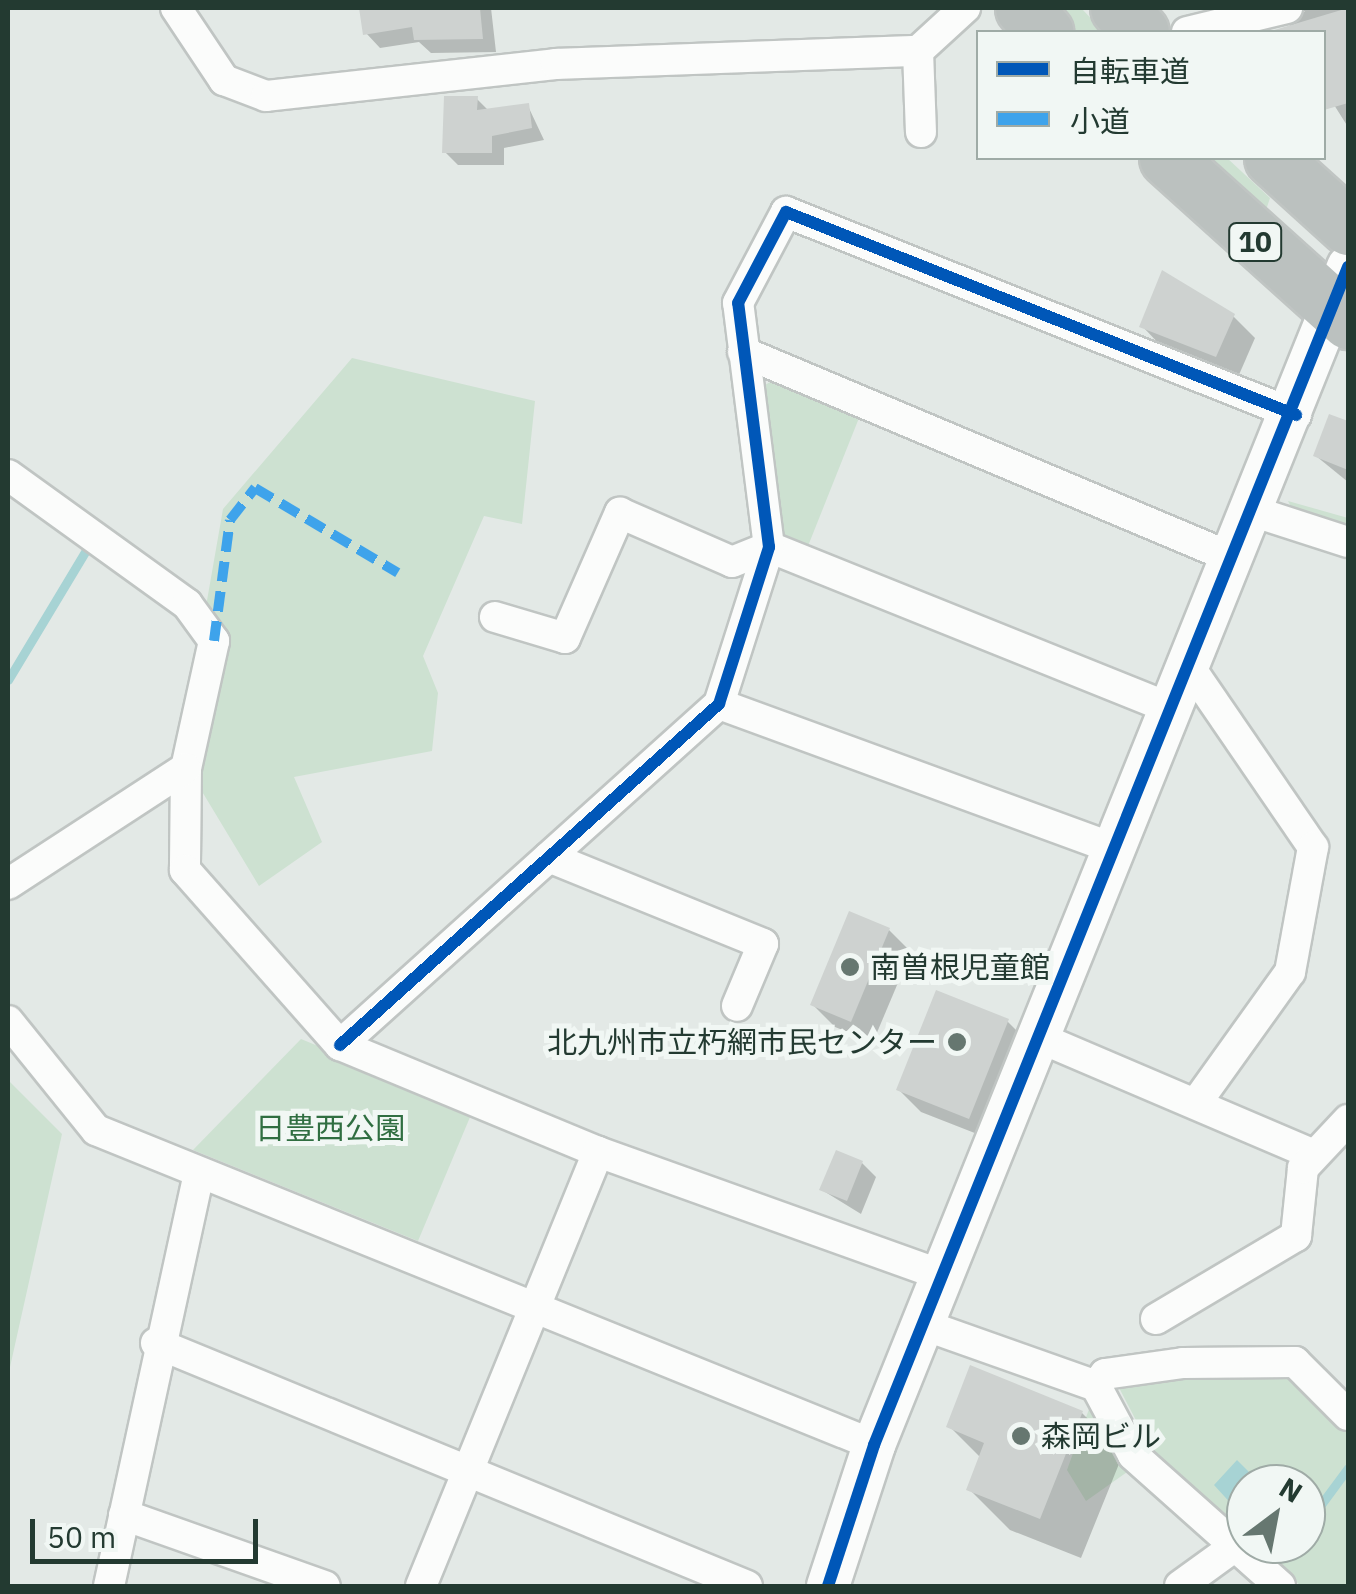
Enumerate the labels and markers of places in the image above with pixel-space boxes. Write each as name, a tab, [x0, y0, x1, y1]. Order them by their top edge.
place label: 南曽根児童館	[870, 949, 1050, 985]
marker: 南曽根児童館	[839, 956, 861, 978]
place label: 北九州市立朽網市民センター	[547, 1024, 937, 1060]
marker: 北九州市立朽網市民センター	[946, 1031, 968, 1053]
place label: 森岡ビル	[1041, 1418, 1161, 1454]
marker: 森岡ビル	[1010, 1425, 1032, 1447]

